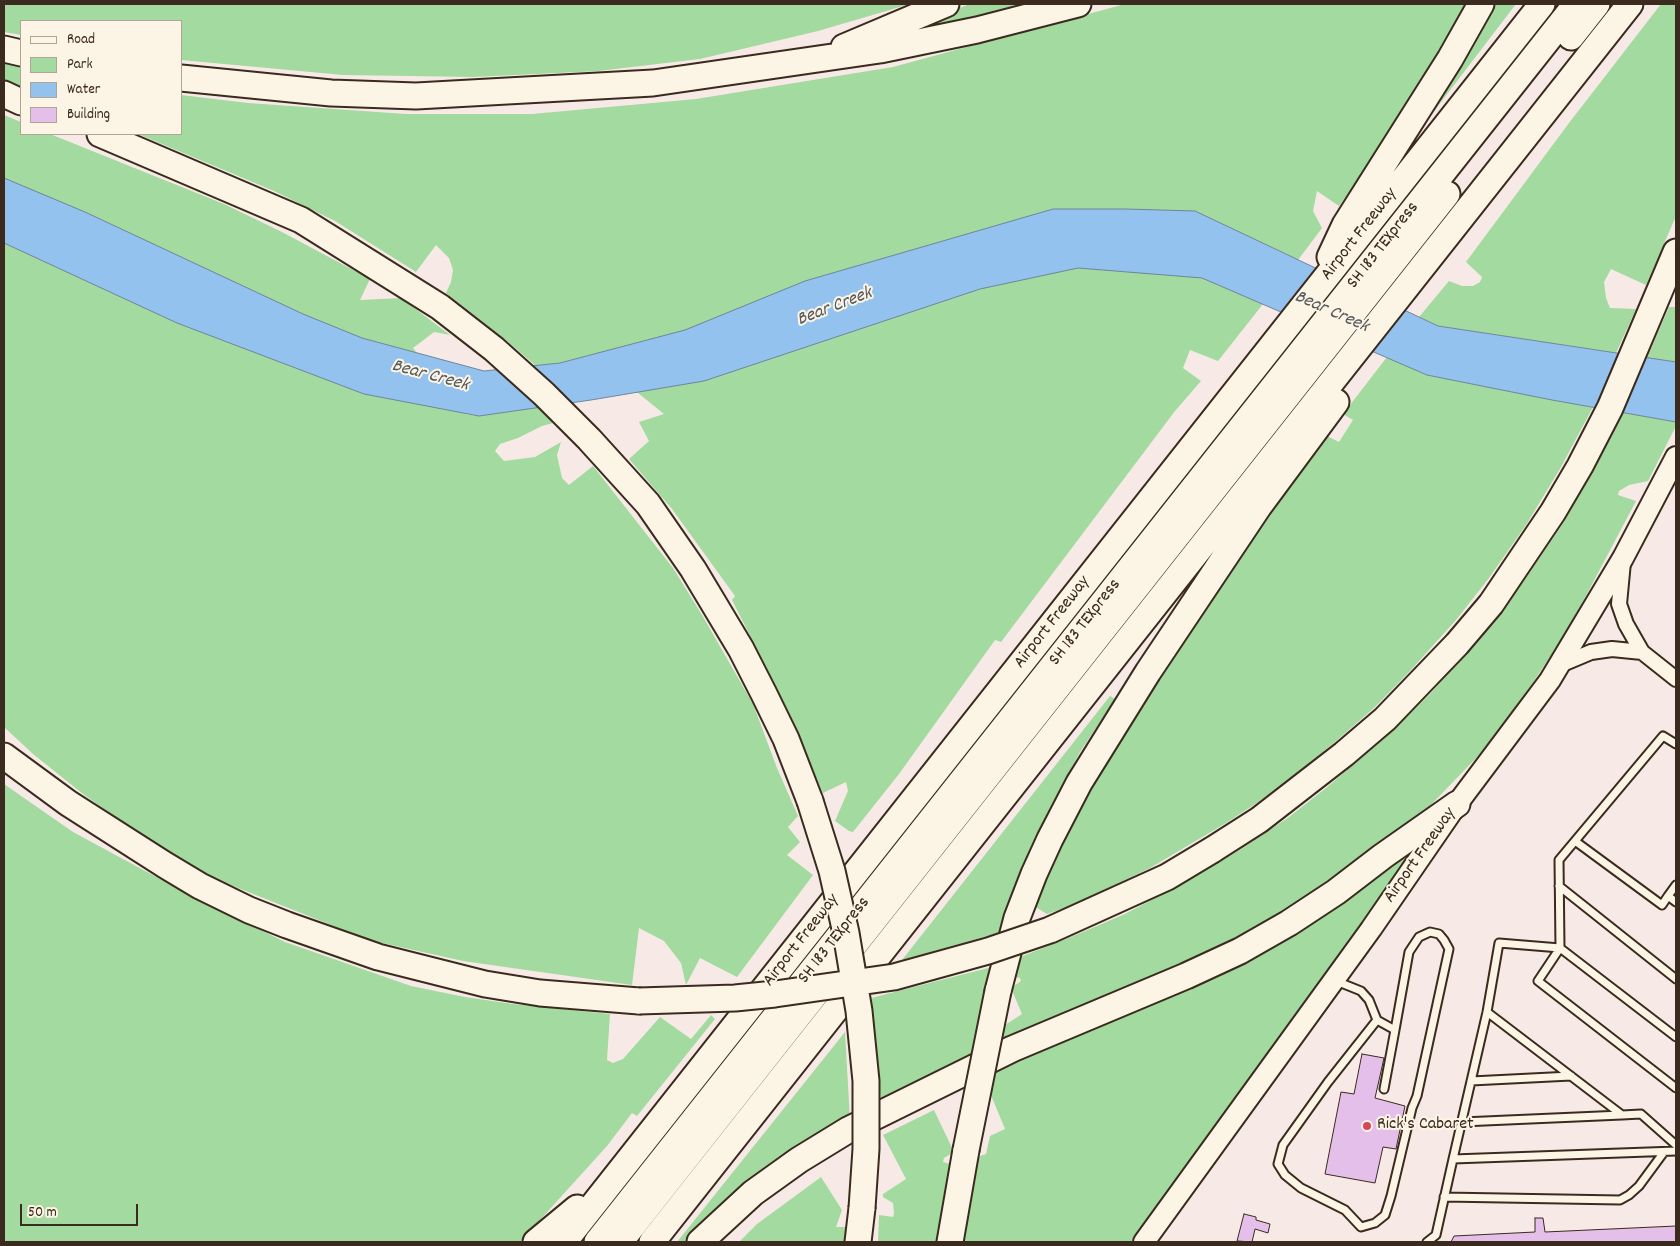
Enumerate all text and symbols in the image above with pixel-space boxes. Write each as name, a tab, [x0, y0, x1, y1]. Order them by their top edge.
legend	[20, 20, 182, 135]
text: Road	[67, 29, 95, 51]
text: Park	[67, 54, 93, 76]
text: Water	[67, 79, 100, 101]
text: Building	[67, 104, 110, 126]
street label: Airport Freeway	[1317, 184, 1403, 286]
street label: SH 183 TEXpress	[1343, 198, 1425, 294]
water label: Bear Creek	[794, 283, 876, 333]
water label: Bear Creek	[1290, 287, 1372, 339]
water label: Bear Creek	[389, 356, 471, 398]
street label: Airport Freeway	[1010, 572, 1096, 674]
street label: SH 183 TEXpress	[1045, 575, 1127, 671]
street label: Airport Freeway	[1380, 804, 1462, 908]
street label: Airport Freeway	[759, 890, 845, 992]
street label: SH 183 TEXpress	[794, 893, 876, 989]
place label: Rick's Cabaret	[1377, 1115, 1474, 1137]
marker: Rick's Cabaret	[1361, 1120, 1373, 1132]
scale bar	[22, 1194, 140, 1226]
text: 50 m	[28, 1202, 57, 1224]

